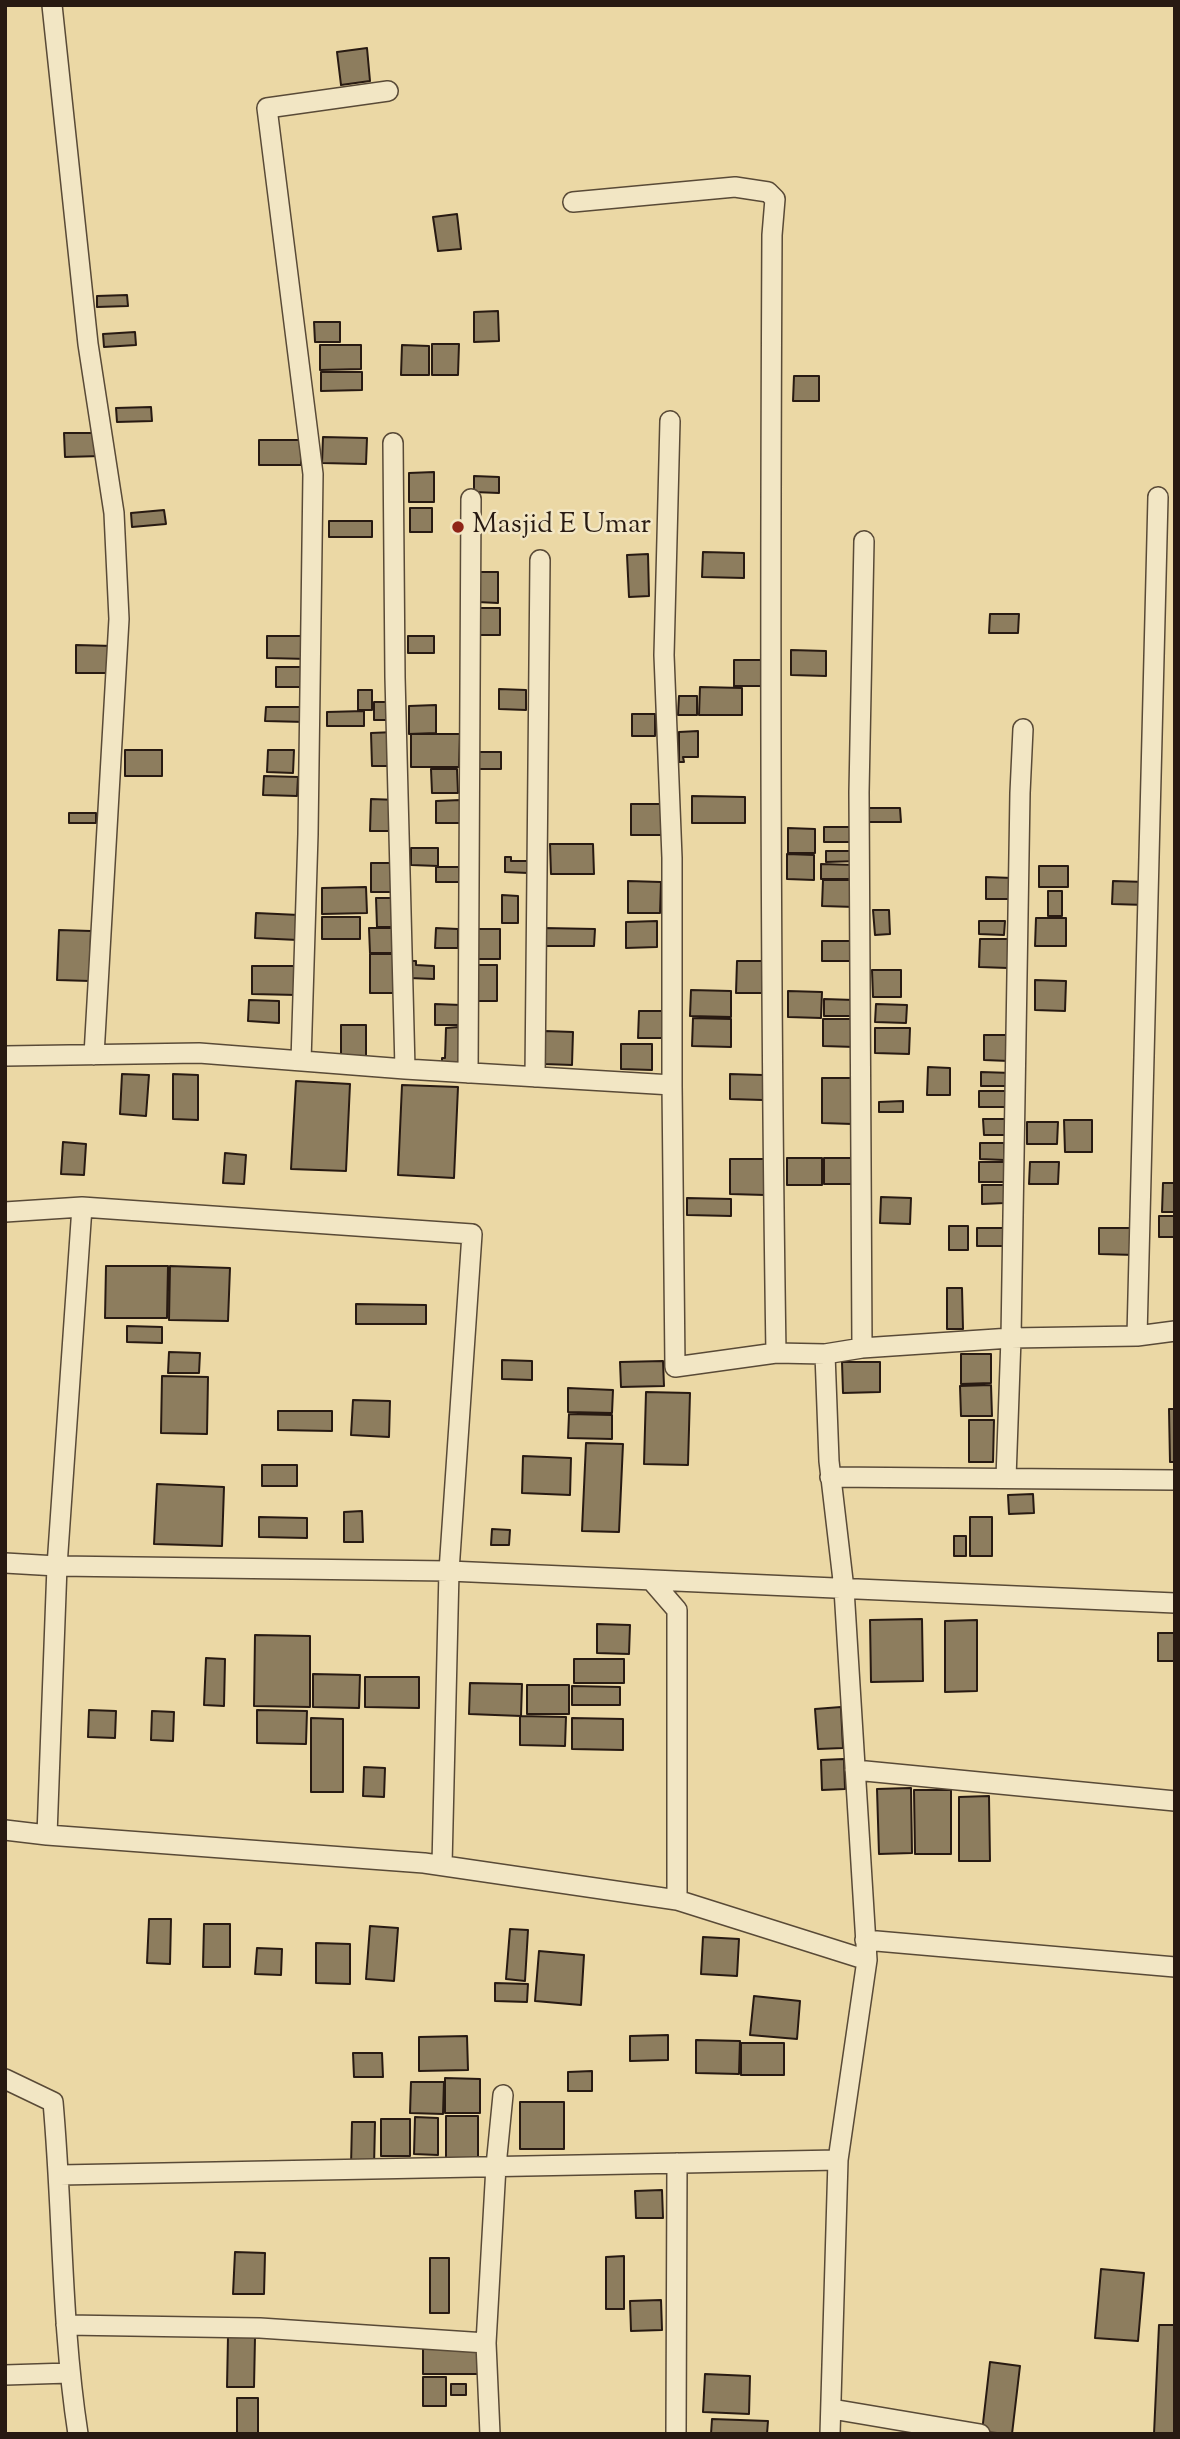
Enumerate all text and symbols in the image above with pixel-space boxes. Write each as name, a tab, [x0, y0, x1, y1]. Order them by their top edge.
place label: Masjid E Umar	[472, 510, 651, 544]
marker: Masjid E Umar	[450, 519, 466, 535]

